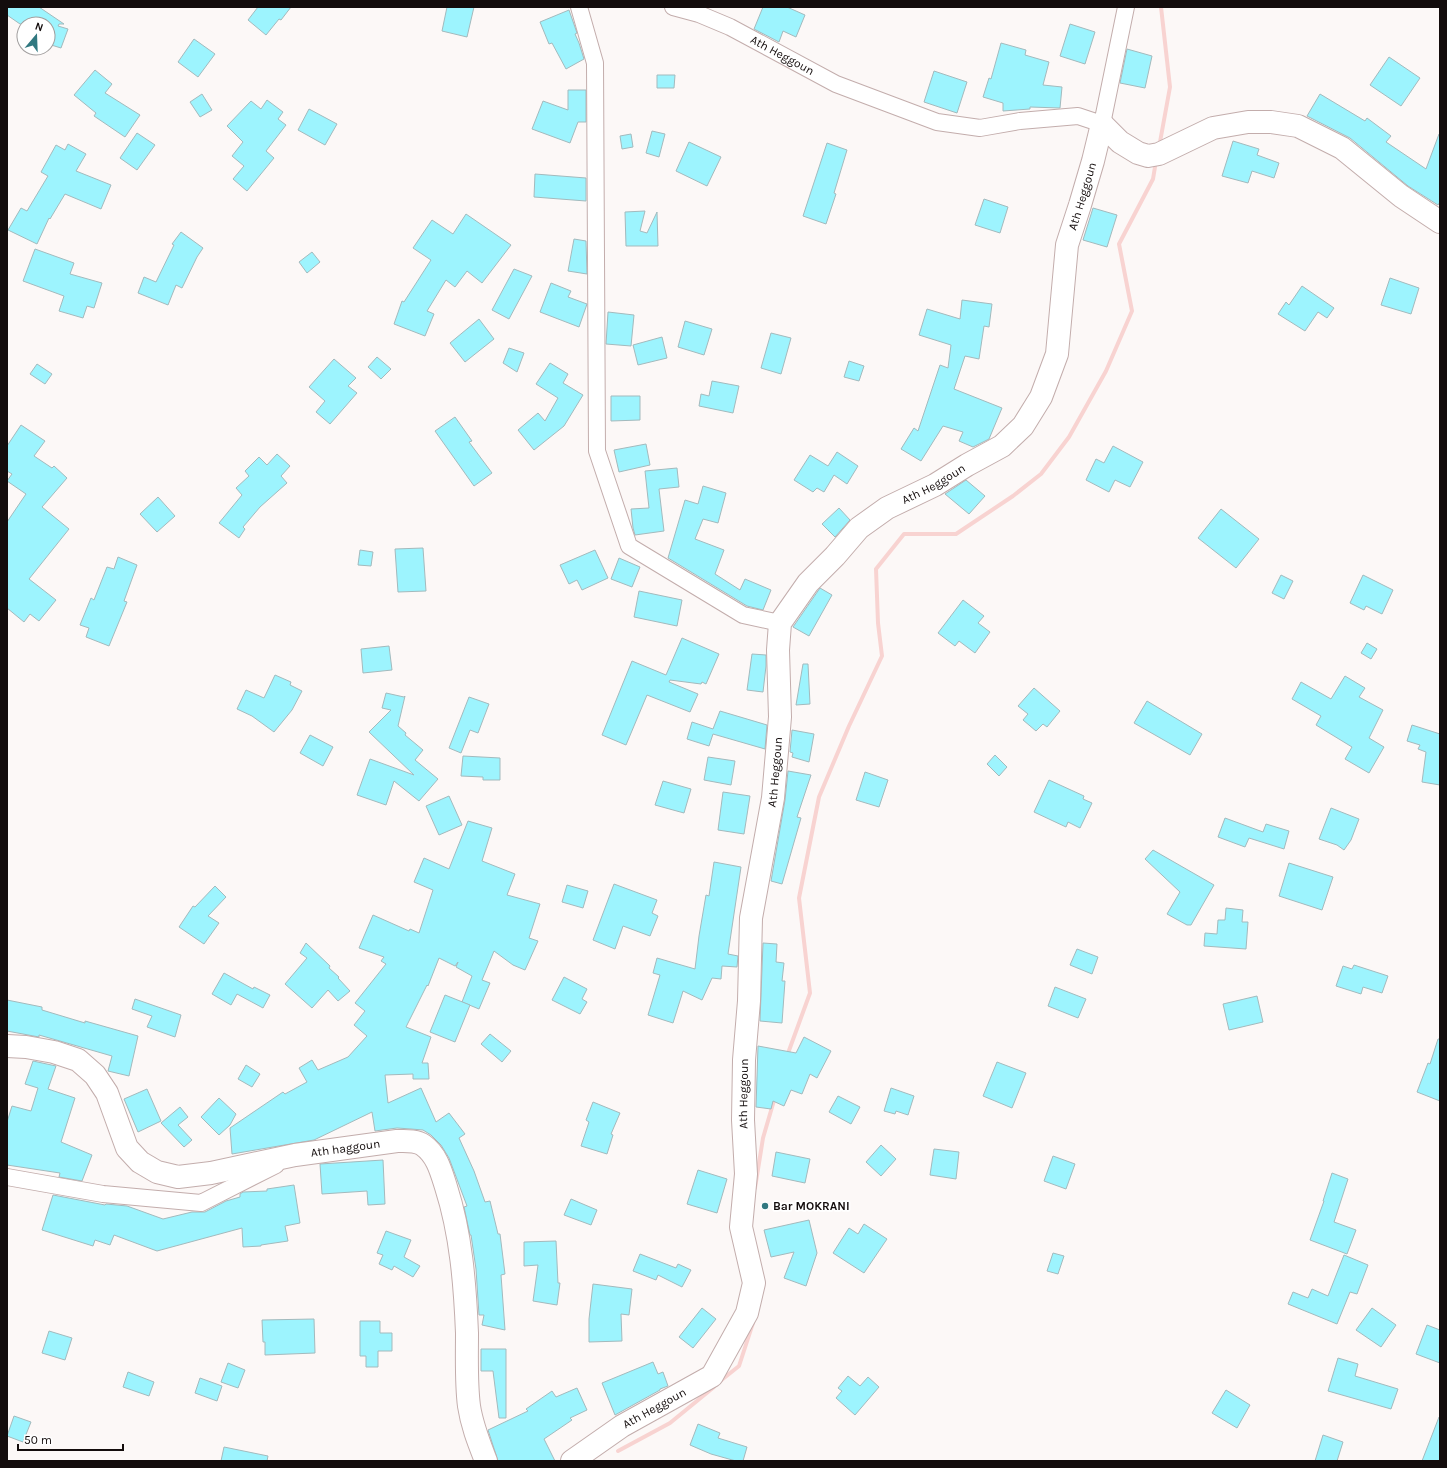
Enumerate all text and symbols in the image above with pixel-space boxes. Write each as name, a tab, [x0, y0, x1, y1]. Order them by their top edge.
north arrow	[16, 16, 56, 56]
text: N	[33, 20, 45, 34]
street label: Ath Heggoun	[748, 32, 817, 78]
street label: Ath Heggoun	[1065, 161, 1099, 232]
street label: Ath Heggoun	[899, 461, 968, 507]
street label: Ath Heggoun	[764, 736, 785, 808]
street label: Ath Heggoun	[736, 1058, 751, 1129]
street label: Ath haggoun	[310, 1136, 381, 1160]
place label: Bar MOKRANI	[773, 1199, 850, 1213]
marker: Bar MOKRANI	[760, 1201, 770, 1211]
street label: Ath Heggoun	[620, 1385, 688, 1431]
scale bar	[18, 1426, 123, 1452]
text: 50 m	[24, 1433, 52, 1447]

